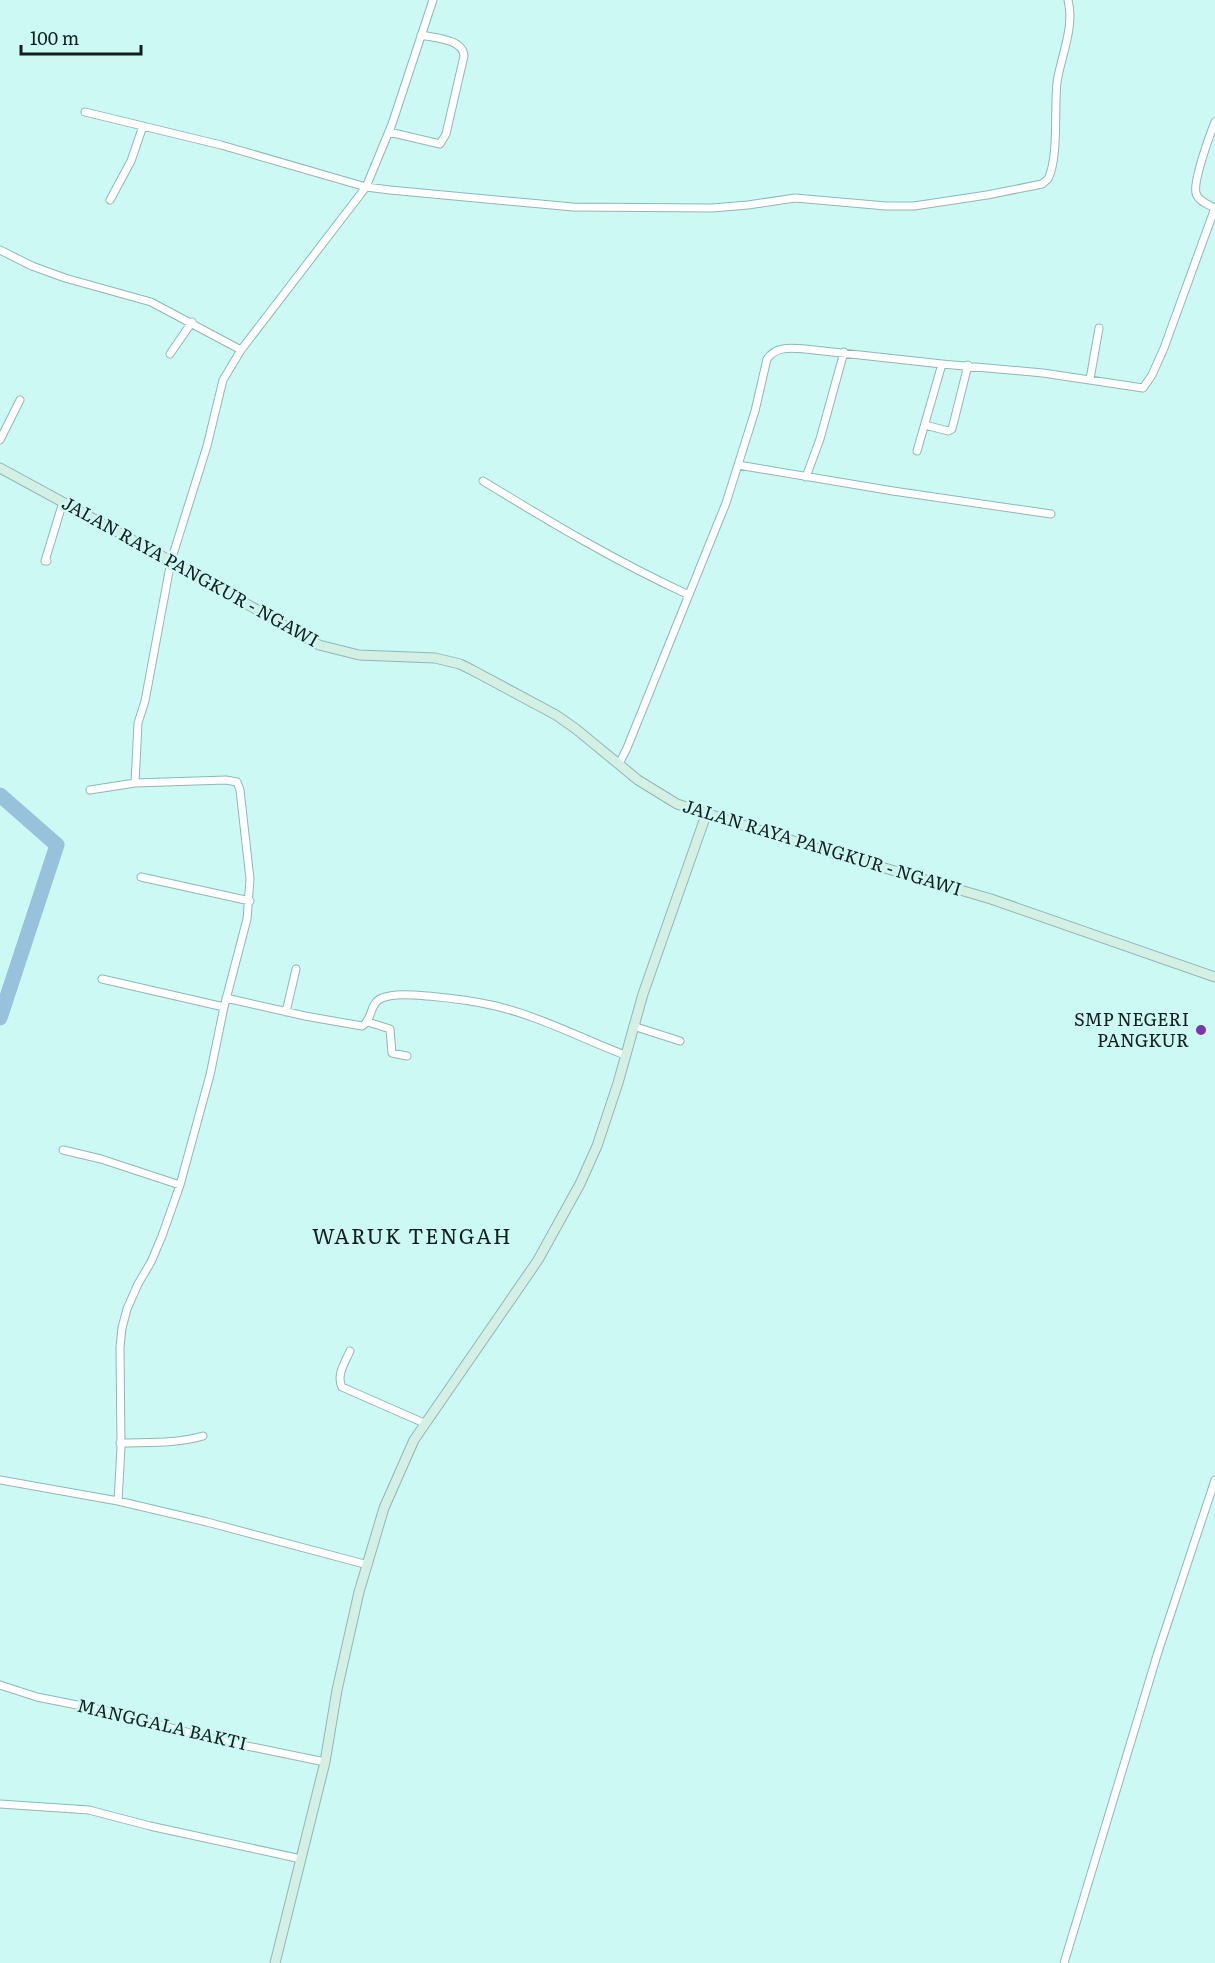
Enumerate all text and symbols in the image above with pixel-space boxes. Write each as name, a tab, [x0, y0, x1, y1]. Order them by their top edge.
scale bar	[21, 18, 141, 56]
text: 100 m	[30, 24, 79, 51]
street label: JALAN RAYA PANGKUR - NGAWI	[57, 489, 324, 653]
street label: JALAN RAYA PANGKUR - NGAWI	[680, 791, 965, 902]
place label: SMP NEGERI PANGKUR	[1074, 1005, 1189, 1053]
marker: SMP NEGERI PANGKUR	[1194, 1023, 1208, 1037]
district label: WARUK TENGAH	[312, 1219, 512, 1250]
street label: MANGGALA BAKTI	[75, 1691, 250, 1756]

